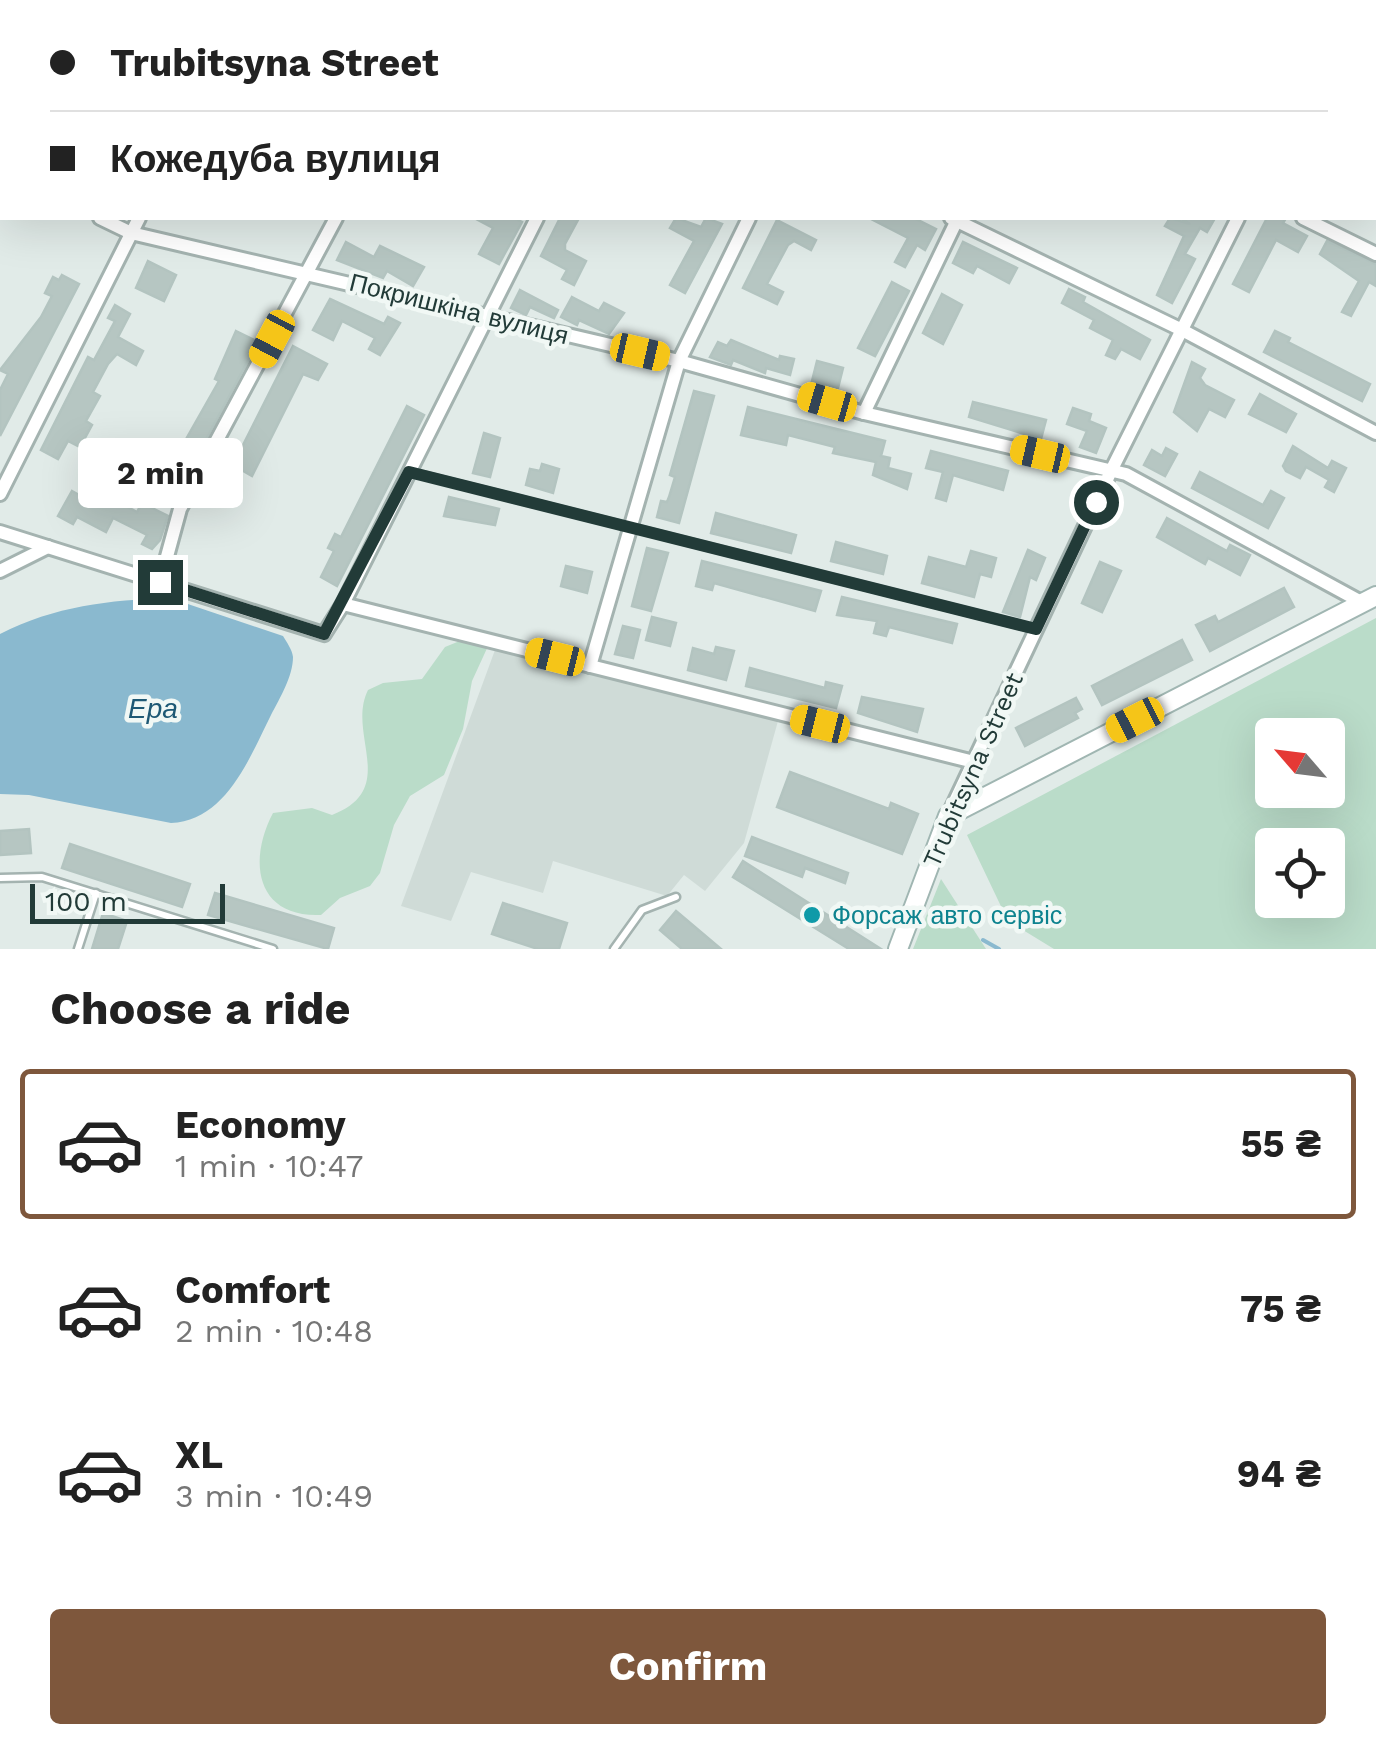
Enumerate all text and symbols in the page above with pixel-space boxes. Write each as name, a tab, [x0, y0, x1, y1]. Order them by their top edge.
text: Trubitsyna Street	[110, 41, 439, 85]
text: Кожедуба вулиця	[110, 137, 441, 181]
street label: Покришкіна вулиця	[347, 268, 571, 350]
car	[245, 305, 299, 373]
car	[607, 331, 673, 373]
car	[794, 379, 860, 425]
car	[1007, 433, 1073, 475]
callout: 2 min	[78, 437, 242, 507]
text: 2 min	[117, 454, 204, 492]
route start	[1074, 480, 1119, 525]
route end	[138, 560, 183, 605]
car	[522, 635, 588, 679]
street label: Trubitsyna Street	[917, 668, 1029, 872]
water label: Ера	[128, 692, 178, 725]
car	[1101, 693, 1169, 747]
car	[787, 702, 853, 746]
north arrow	[1255, 718, 1345, 808]
map controls	[1255, 718, 1345, 918]
button: locate	[1255, 828, 1345, 918]
scale bar	[30, 879, 225, 924]
text: 100 m	[45, 885, 127, 918]
place label: Форсаж авто сервіс	[832, 901, 1062, 930]
marker: Форсаж авто сервіс	[801, 904, 823, 926]
text: Choose a ride	[50, 982, 350, 1035]
icon: car	[55, 1099, 145, 1189]
text: Economy	[175, 1103, 346, 1147]
text: 55 ₴	[1240, 1122, 1321, 1166]
text: 1 min · 10:47	[175, 1147, 363, 1185]
icon: car	[55, 1264, 145, 1354]
text: Comfort	[175, 1268, 330, 1312]
text: 75 ₴	[1240, 1287, 1321, 1331]
text: 2 min · 10:48	[175, 1312, 373, 1350]
icon: car	[55, 1429, 145, 1519]
text: XL	[175, 1433, 223, 1477]
text: 94 ₴	[1237, 1452, 1321, 1496]
text: 3 min · 10:49	[175, 1477, 373, 1515]
button: Confirm	[50, 1609, 1326, 1724]

